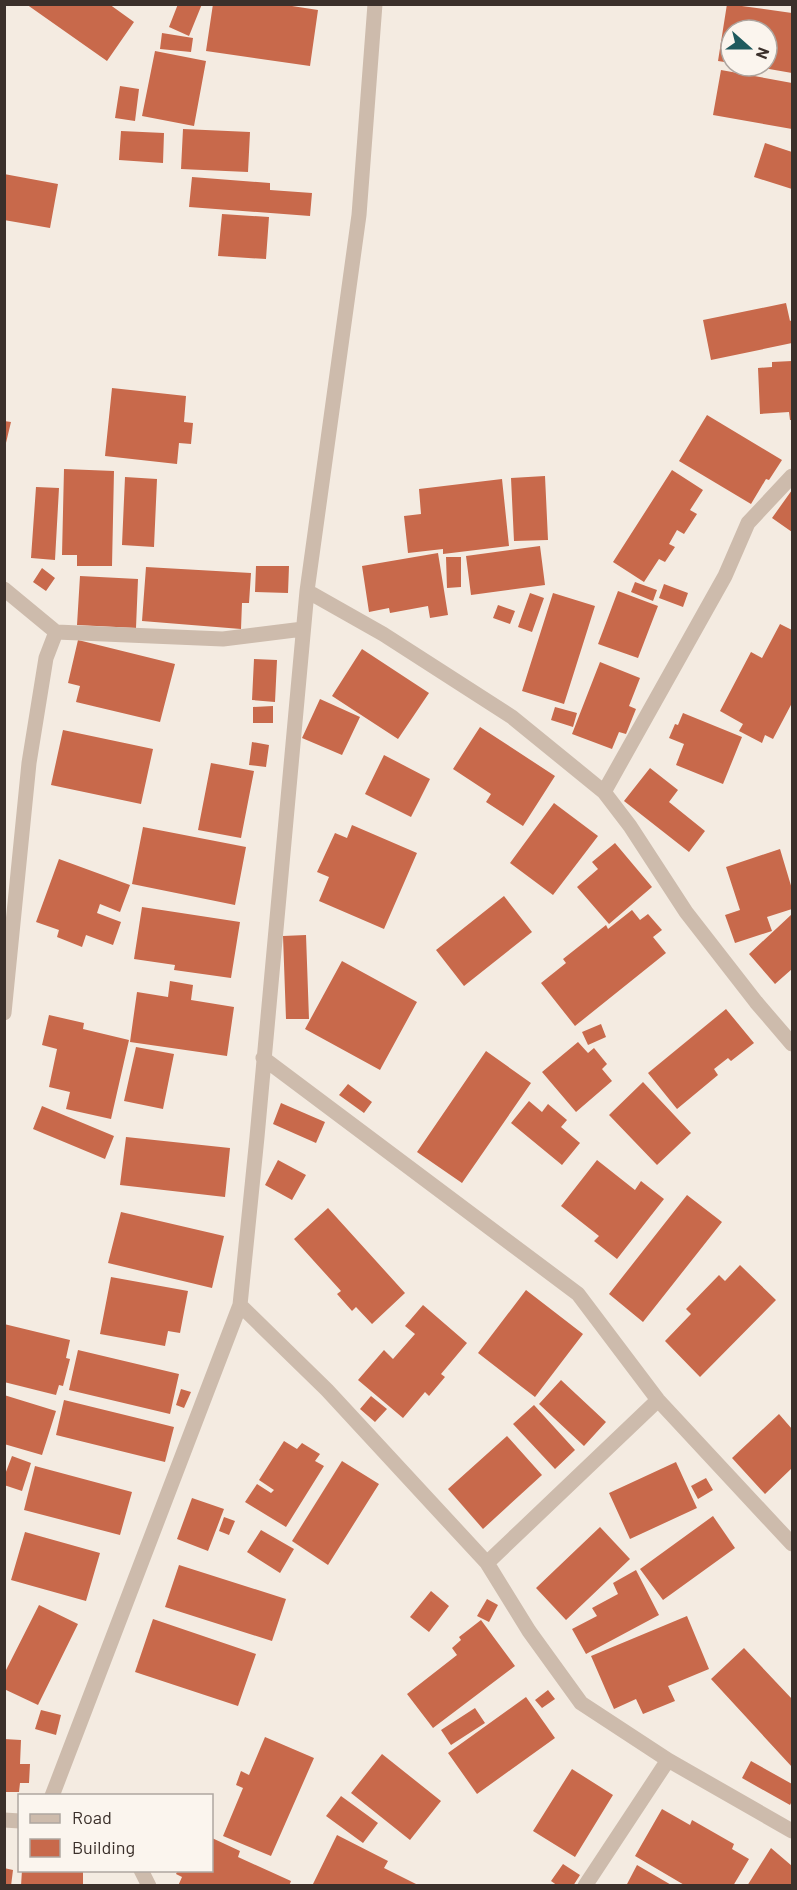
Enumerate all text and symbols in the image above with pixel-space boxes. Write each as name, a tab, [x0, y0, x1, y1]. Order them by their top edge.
north arrow	[719, 18, 779, 78]
text: N	[753, 45, 774, 62]
legend	[18, 1794, 213, 1872]
text: Road	[72, 1806, 112, 1828]
text: Building	[72, 1836, 135, 1858]

